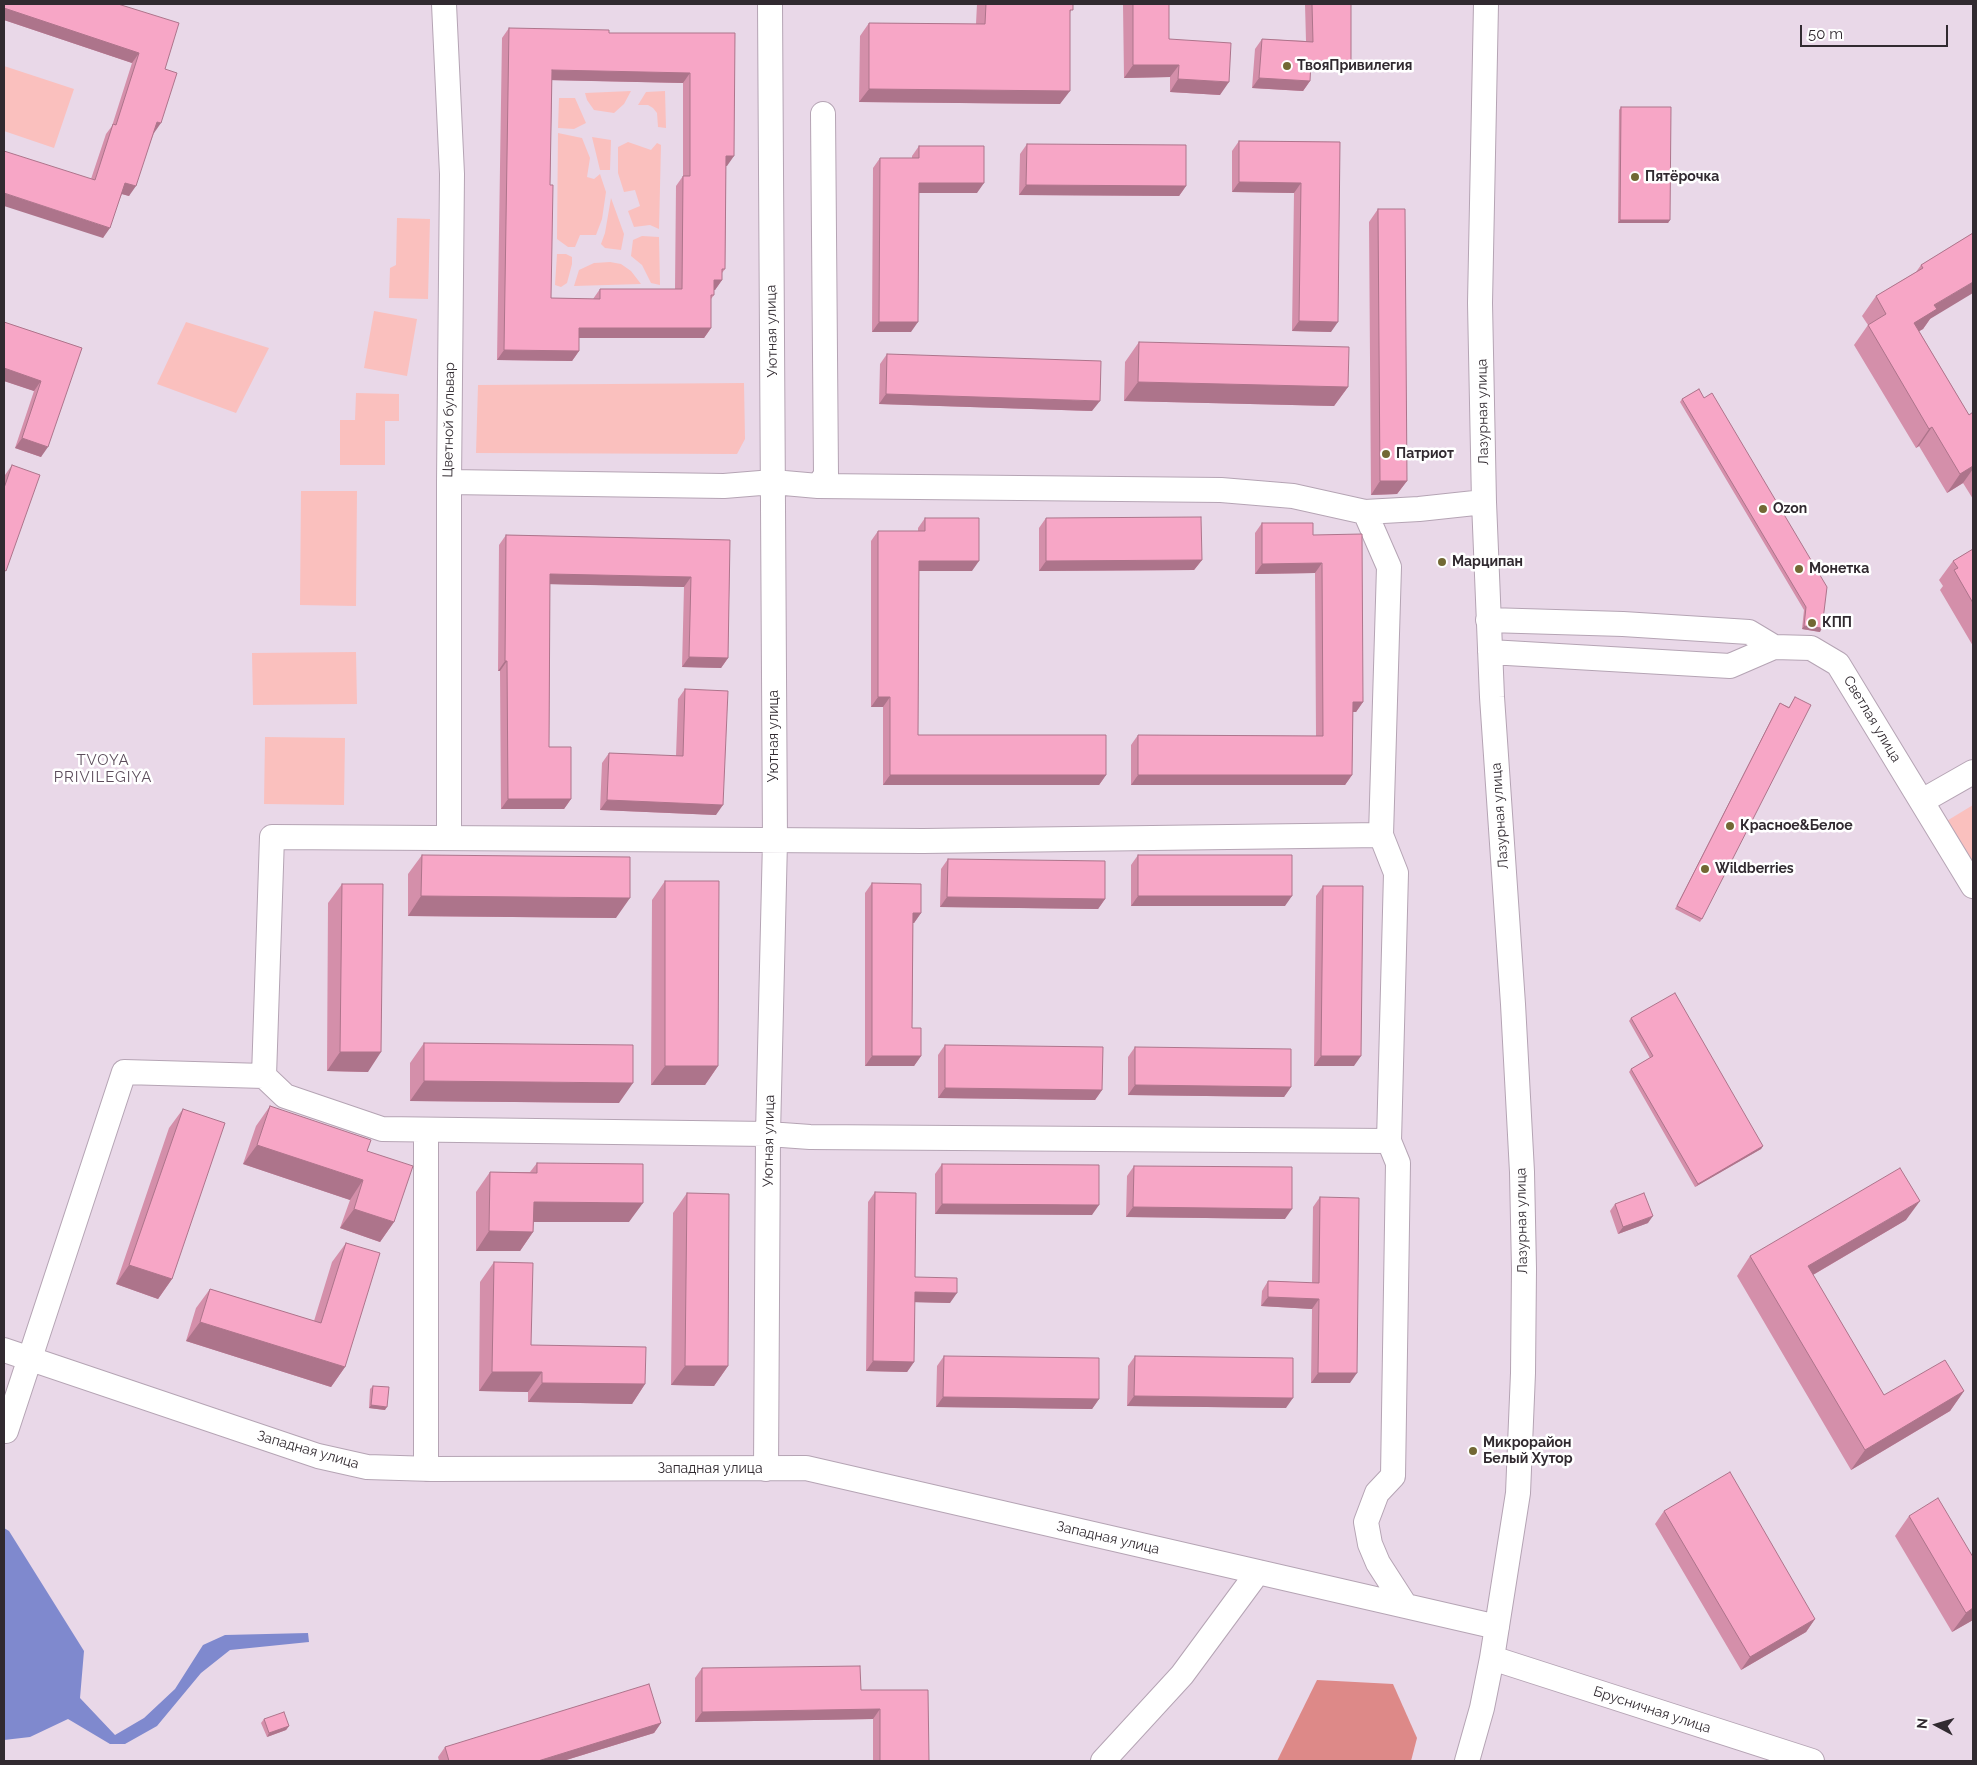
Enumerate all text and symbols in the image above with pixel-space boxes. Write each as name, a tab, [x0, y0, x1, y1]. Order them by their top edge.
scale bar	[1802, 15, 1950, 47]
text: 50 m	[1808, 25, 1843, 43]
place label: ТвояПривилегия	[1297, 58, 1412, 74]
marker: ТвояПривилегия	[1281, 60, 1293, 72]
place label: Пятёрочка	[1645, 169, 1719, 185]
marker: Пятёрочка	[1629, 171, 1641, 183]
street label: Уютная улица	[763, 285, 781, 377]
street label: Лазурная улица	[1474, 359, 1492, 465]
street label: Цветной бульвар	[440, 362, 458, 478]
place label: Патриот	[1396, 446, 1454, 462]
marker: Патриот	[1380, 448, 1392, 460]
place label: Ozon	[1773, 501, 1807, 517]
marker: Ozon	[1757, 503, 1769, 515]
place label: Марципан	[1452, 554, 1523, 570]
marker: Марципан	[1436, 556, 1448, 568]
place label: Монетка	[1809, 561, 1869, 577]
marker: Монетка	[1793, 563, 1805, 575]
place label: КПП	[1822, 615, 1852, 631]
marker: КПП	[1806, 617, 1818, 629]
street label: Светлая улица	[1840, 673, 1904, 765]
street label: Уютная улица	[766, 690, 782, 782]
district label: TVOYA PRIVILEGIYA	[52, 751, 154, 786]
street label: Лазурная улица	[1488, 762, 1512, 870]
place label: Красное&Белое	[1740, 818, 1853, 834]
marker: Красное&Белое	[1724, 820, 1736, 832]
place label: Wildberries	[1715, 861, 1794, 877]
marker: Wildberries	[1699, 863, 1711, 875]
street label: Уютная улица	[760, 1095, 778, 1187]
street label: Лазурная улица	[1513, 1168, 1531, 1274]
street label: Западная улица	[255, 1427, 361, 1473]
place label: Микрорайон Белый Хутор	[1483, 1435, 1573, 1468]
marker: Микрорайон Белый Хутор	[1467, 1445, 1479, 1457]
street label: Западная улица	[657, 1461, 763, 1477]
street label: Западная улица	[1055, 1518, 1161, 1558]
street label: Брусничная улица	[1591, 1683, 1713, 1737]
north arrow	[1912, 1700, 1962, 1750]
text: N	[1914, 1717, 1931, 1730]

